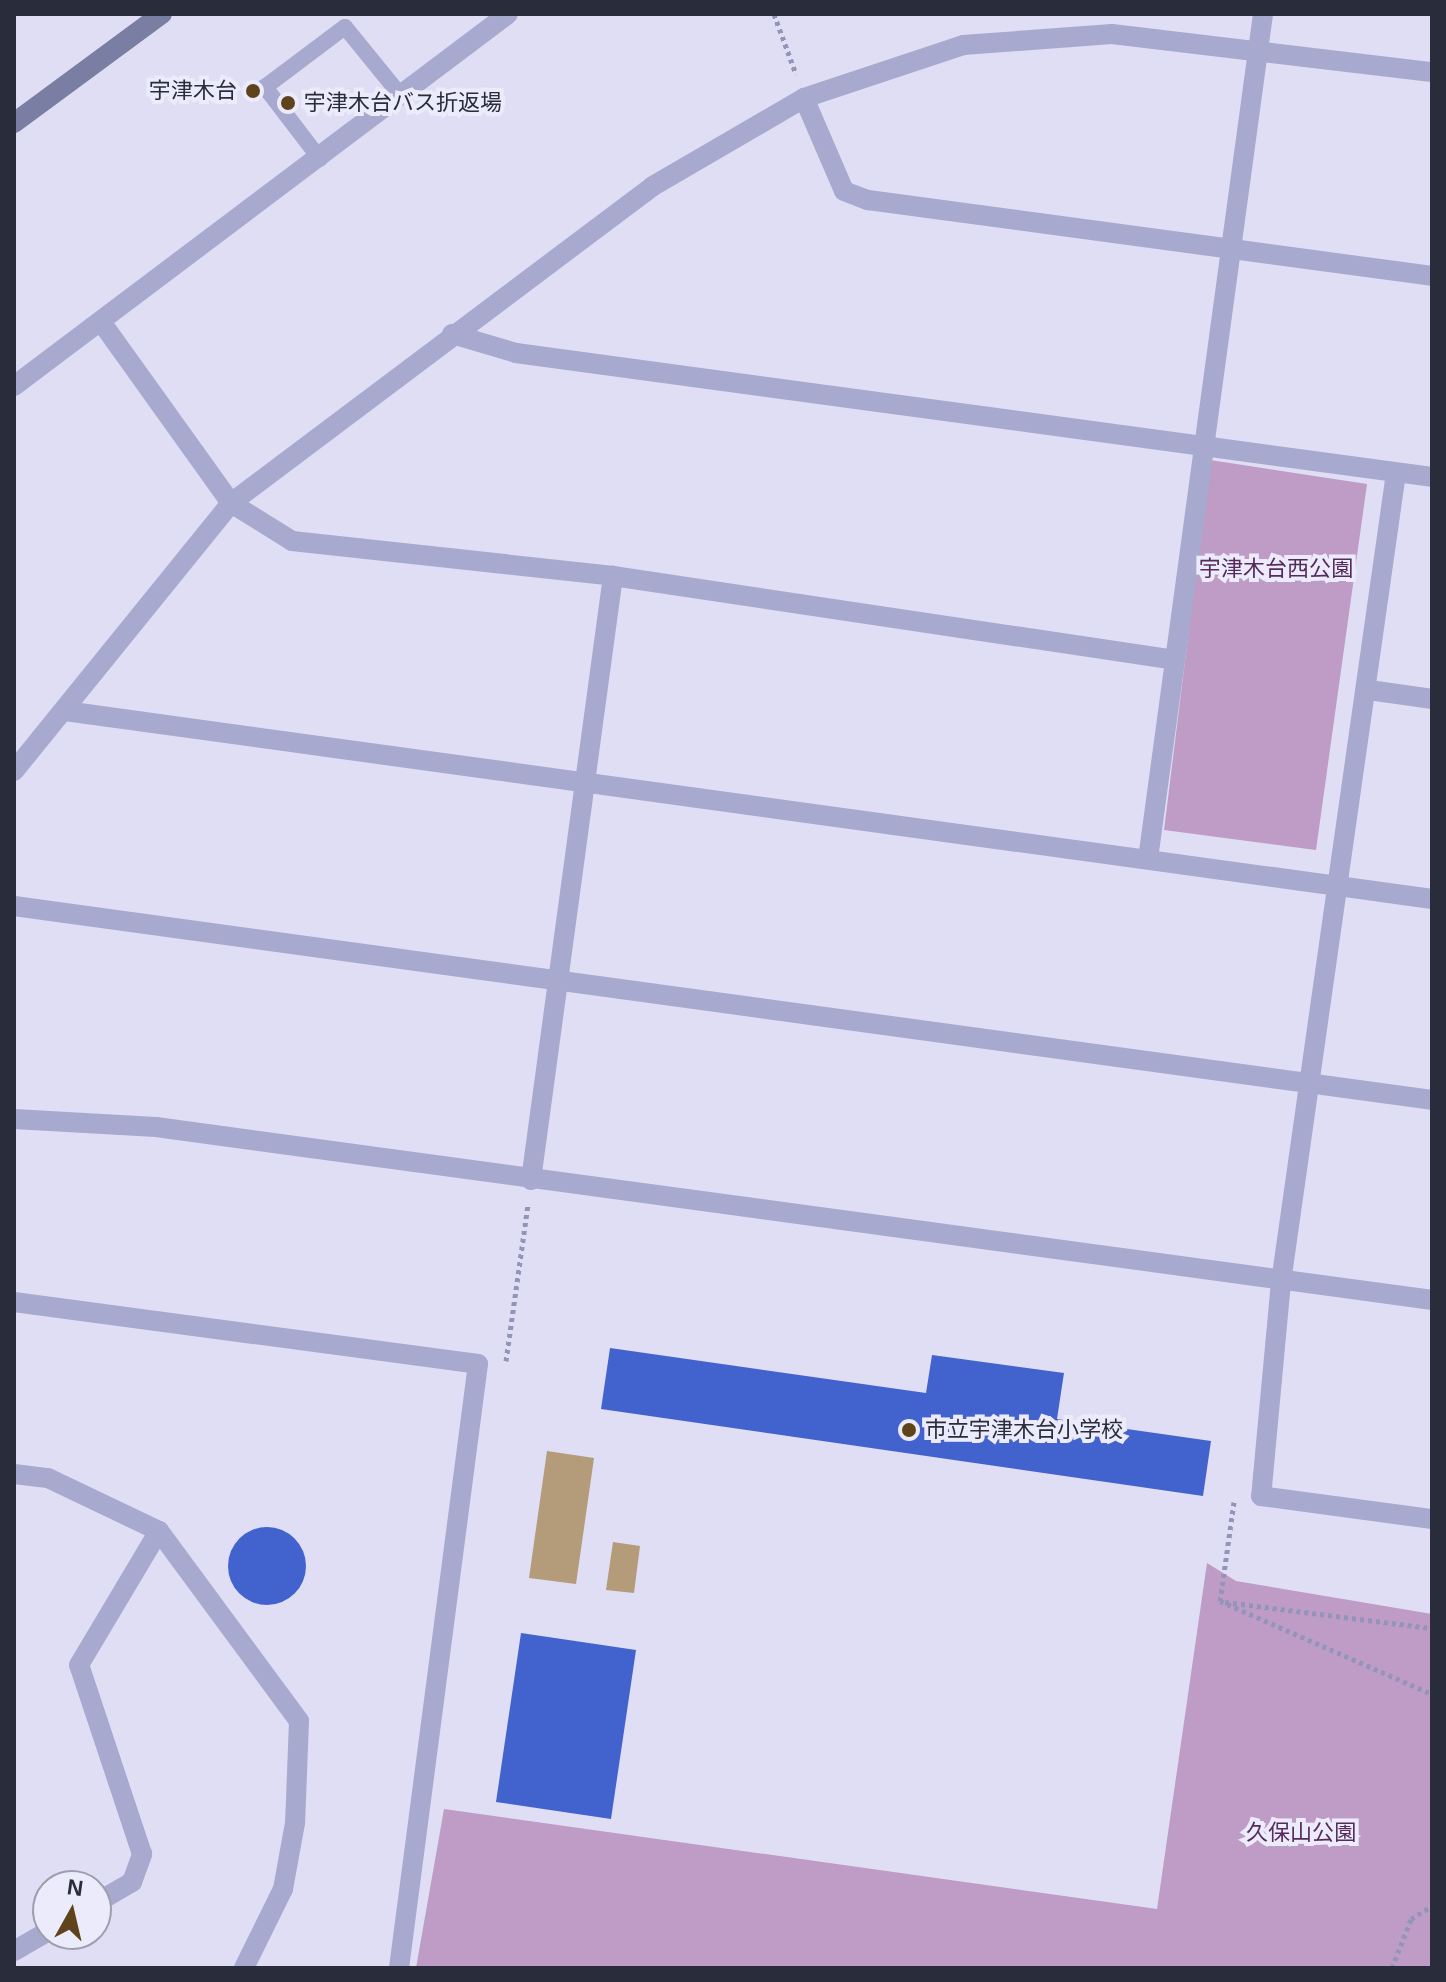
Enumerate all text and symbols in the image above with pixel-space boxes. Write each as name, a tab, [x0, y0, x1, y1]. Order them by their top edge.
place label: 宇津木台	[149, 78, 237, 104]
marker: 宇津木台	[244, 82, 262, 100]
place label: 宇津木台バス折返場	[304, 90, 502, 116]
marker: 宇津木台バス折返場	[279, 94, 297, 112]
park label: 宇津木台西公園	[1199, 556, 1353, 582]
place label: 市立宇津木台小学校	[925, 1417, 1123, 1443]
marker: 市立宇津木台小学校	[900, 1421, 918, 1439]
park label: 久保山公園	[1246, 1820, 1356, 1846]
north arrow	[32, 1870, 112, 1950]
text: N	[66, 1874, 85, 1901]

